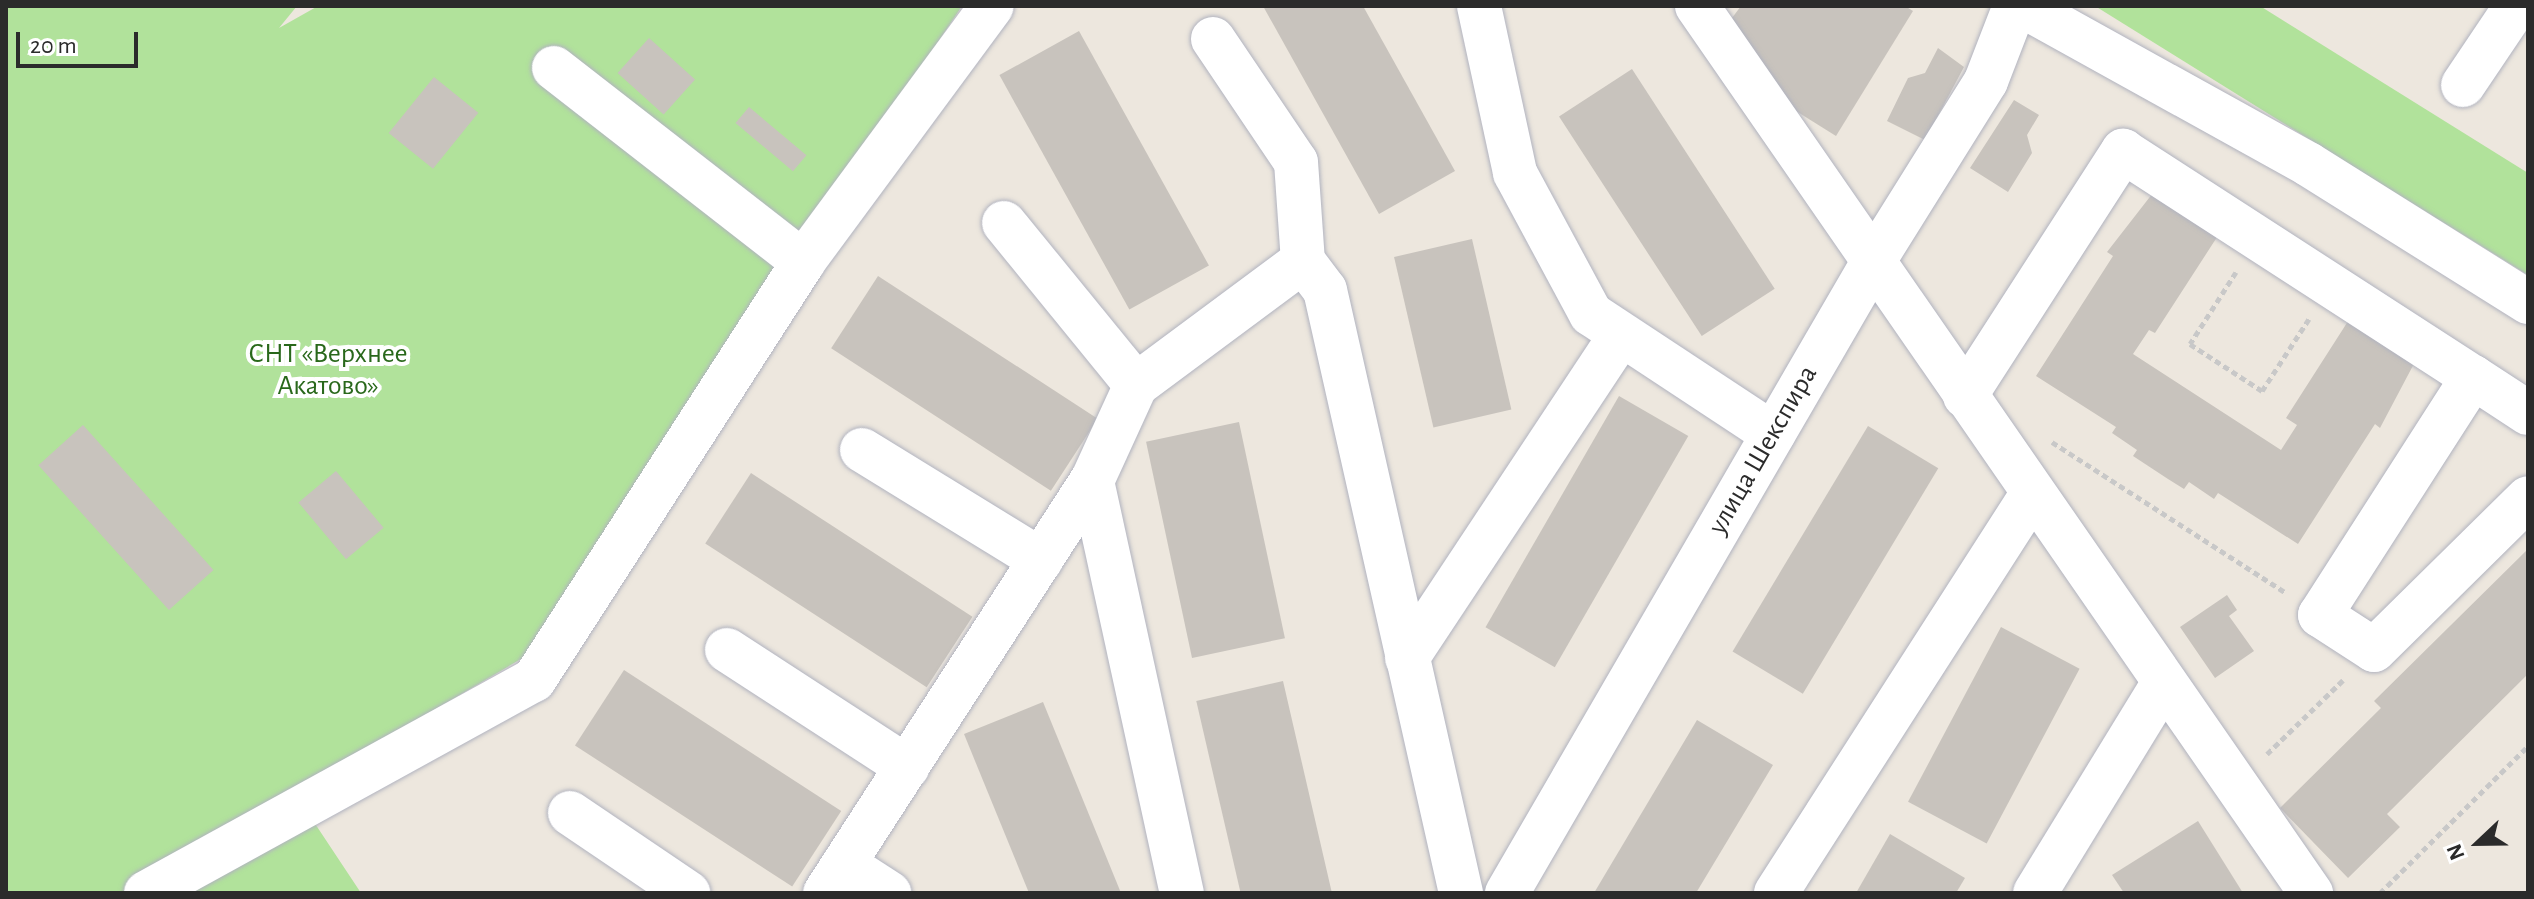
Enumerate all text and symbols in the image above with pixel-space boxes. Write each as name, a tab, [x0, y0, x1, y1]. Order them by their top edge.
scale bar	[20, 16, 142, 66]
text: 20 m	[30, 34, 77, 58]
park label: СНТ «Верхнее Акатово»	[248, 337, 408, 403]
street label: улица Шекспира	[1701, 360, 1825, 540]
north arrow	[2438, 803, 2518, 883]
text: N	[2443, 841, 2469, 863]

